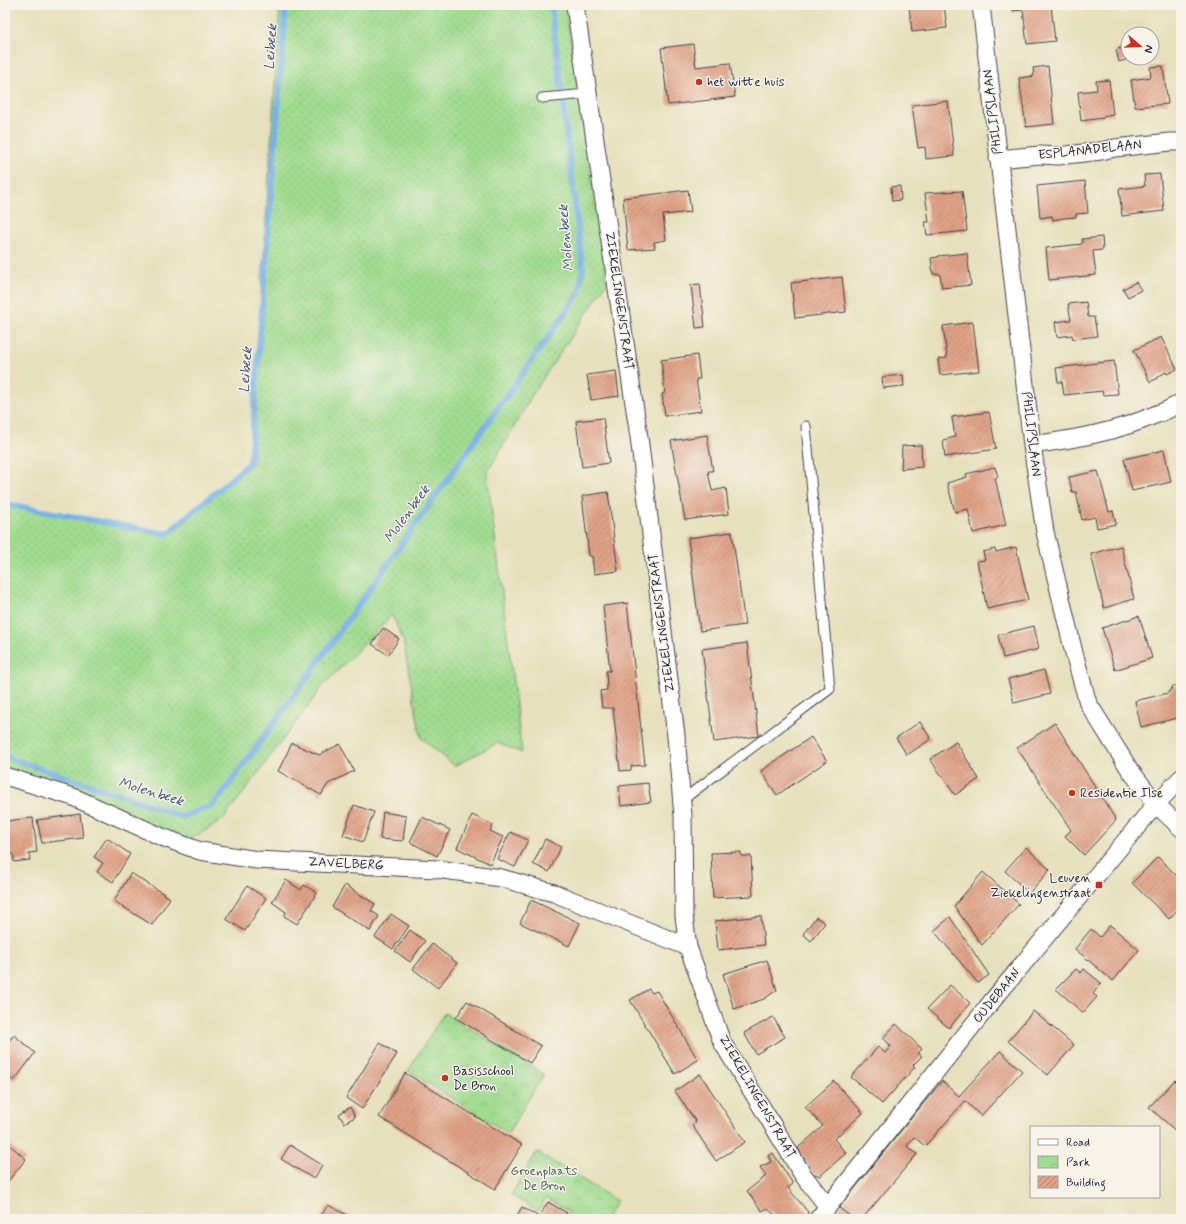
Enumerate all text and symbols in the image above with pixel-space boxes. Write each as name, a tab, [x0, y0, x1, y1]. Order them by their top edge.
water label: Leibeek	[260, 23, 282, 70]
north arrow	[1120, 26, 1160, 66]
text: N	[1141, 43, 1156, 55]
street label: PHILIPSLAAN	[979, 69, 1007, 155]
place label: het witte huis	[707, 74, 785, 91]
marker: het witte huis	[694, 77, 704, 87]
street label: ESPLANADELAAN	[1038, 136, 1142, 164]
water label: Molenbeek	[554, 203, 578, 272]
street label: ZIEKELINGENSTRAAT	[601, 230, 637, 372]
water label: Leibeek	[235, 346, 257, 393]
street label: PHILIPSLAAN	[1017, 391, 1045, 477]
water label: Molenbeek	[380, 481, 434, 546]
street label: ZIEKELINGENSTRAAT	[645, 552, 679, 694]
water label: Molenbeek	[116, 774, 186, 811]
place label: Residentie Ilse	[1080, 785, 1163, 802]
marker: Residentie Ilse	[1067, 788, 1077, 798]
street label: ZAVELBERG	[308, 854, 384, 874]
place label: Leuven Ziekelingenstraat	[990, 870, 1091, 904]
marker: Leuven Ziekelingenstraat	[1094, 880, 1104, 890]
street label: OUDEBAAN	[970, 965, 1025, 1027]
street label: ZIEKELINGENSTRAAT	[715, 1032, 800, 1162]
place label: Basisschool De Bron	[453, 1063, 514, 1095]
marker: Basisschool De Bron	[440, 1073, 450, 1083]
legend	[1030, 1126, 1160, 1198]
text: Road	[1066, 1135, 1090, 1151]
text: Park	[1066, 1155, 1090, 1171]
park label: Groenplaats De Bron	[511, 1163, 578, 1195]
text: Building	[1066, 1175, 1106, 1192]

